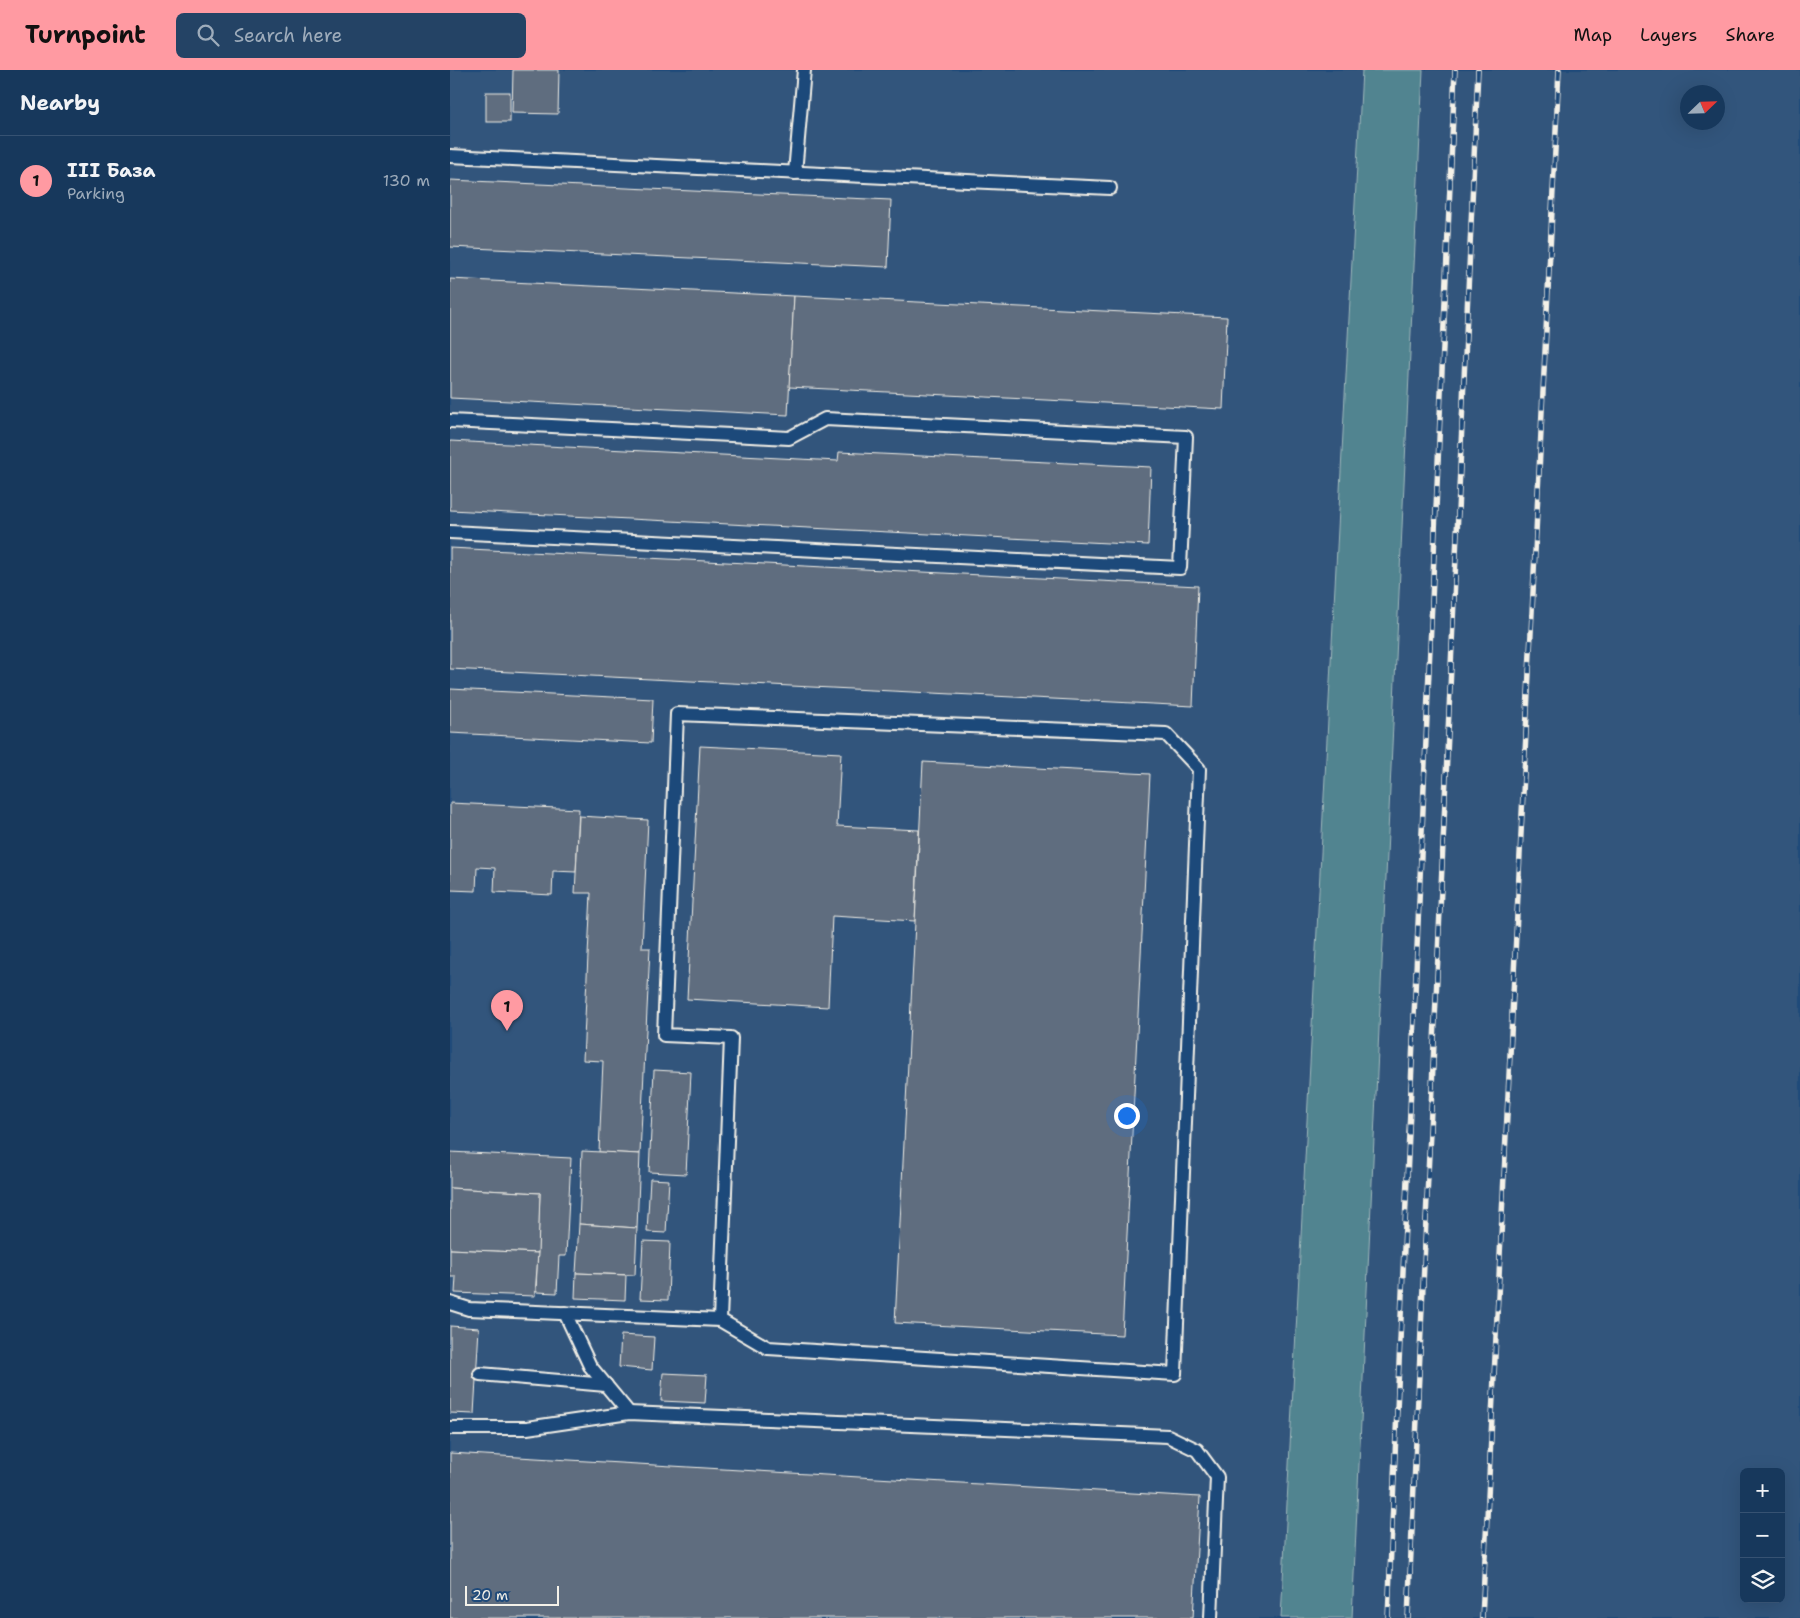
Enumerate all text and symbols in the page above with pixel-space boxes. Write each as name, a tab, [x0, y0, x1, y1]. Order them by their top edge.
search box	[176, 13, 526, 58]
text: Turnpoint	[25, 19, 146, 51]
icon: search	[194, 21, 222, 49]
text: Search here	[234, 23, 342, 48]
text: Map	[1574, 23, 1612, 47]
text: Layers	[1640, 23, 1697, 47]
text: Share	[1725, 23, 1775, 47]
north arrow	[1680, 85, 1725, 130]
text: Nearby	[20, 89, 100, 117]
text: III База	[67, 158, 155, 183]
text: 1	[32, 170, 40, 191]
text: 130 m	[383, 170, 430, 191]
text: Parking	[67, 183, 125, 204]
pin: 1	[491, 990, 523, 1031]
your location	[1114, 1103, 1140, 1129]
map controls	[1740, 1468, 1785, 1603]
button: +	[1740, 1468, 1785, 1513]
button: −	[1740, 1513, 1785, 1558]
button: layers	[1740, 1558, 1785, 1603]
scale bar	[465, 1583, 559, 1606]
text: 20 m	[472, 1586, 508, 1604]

